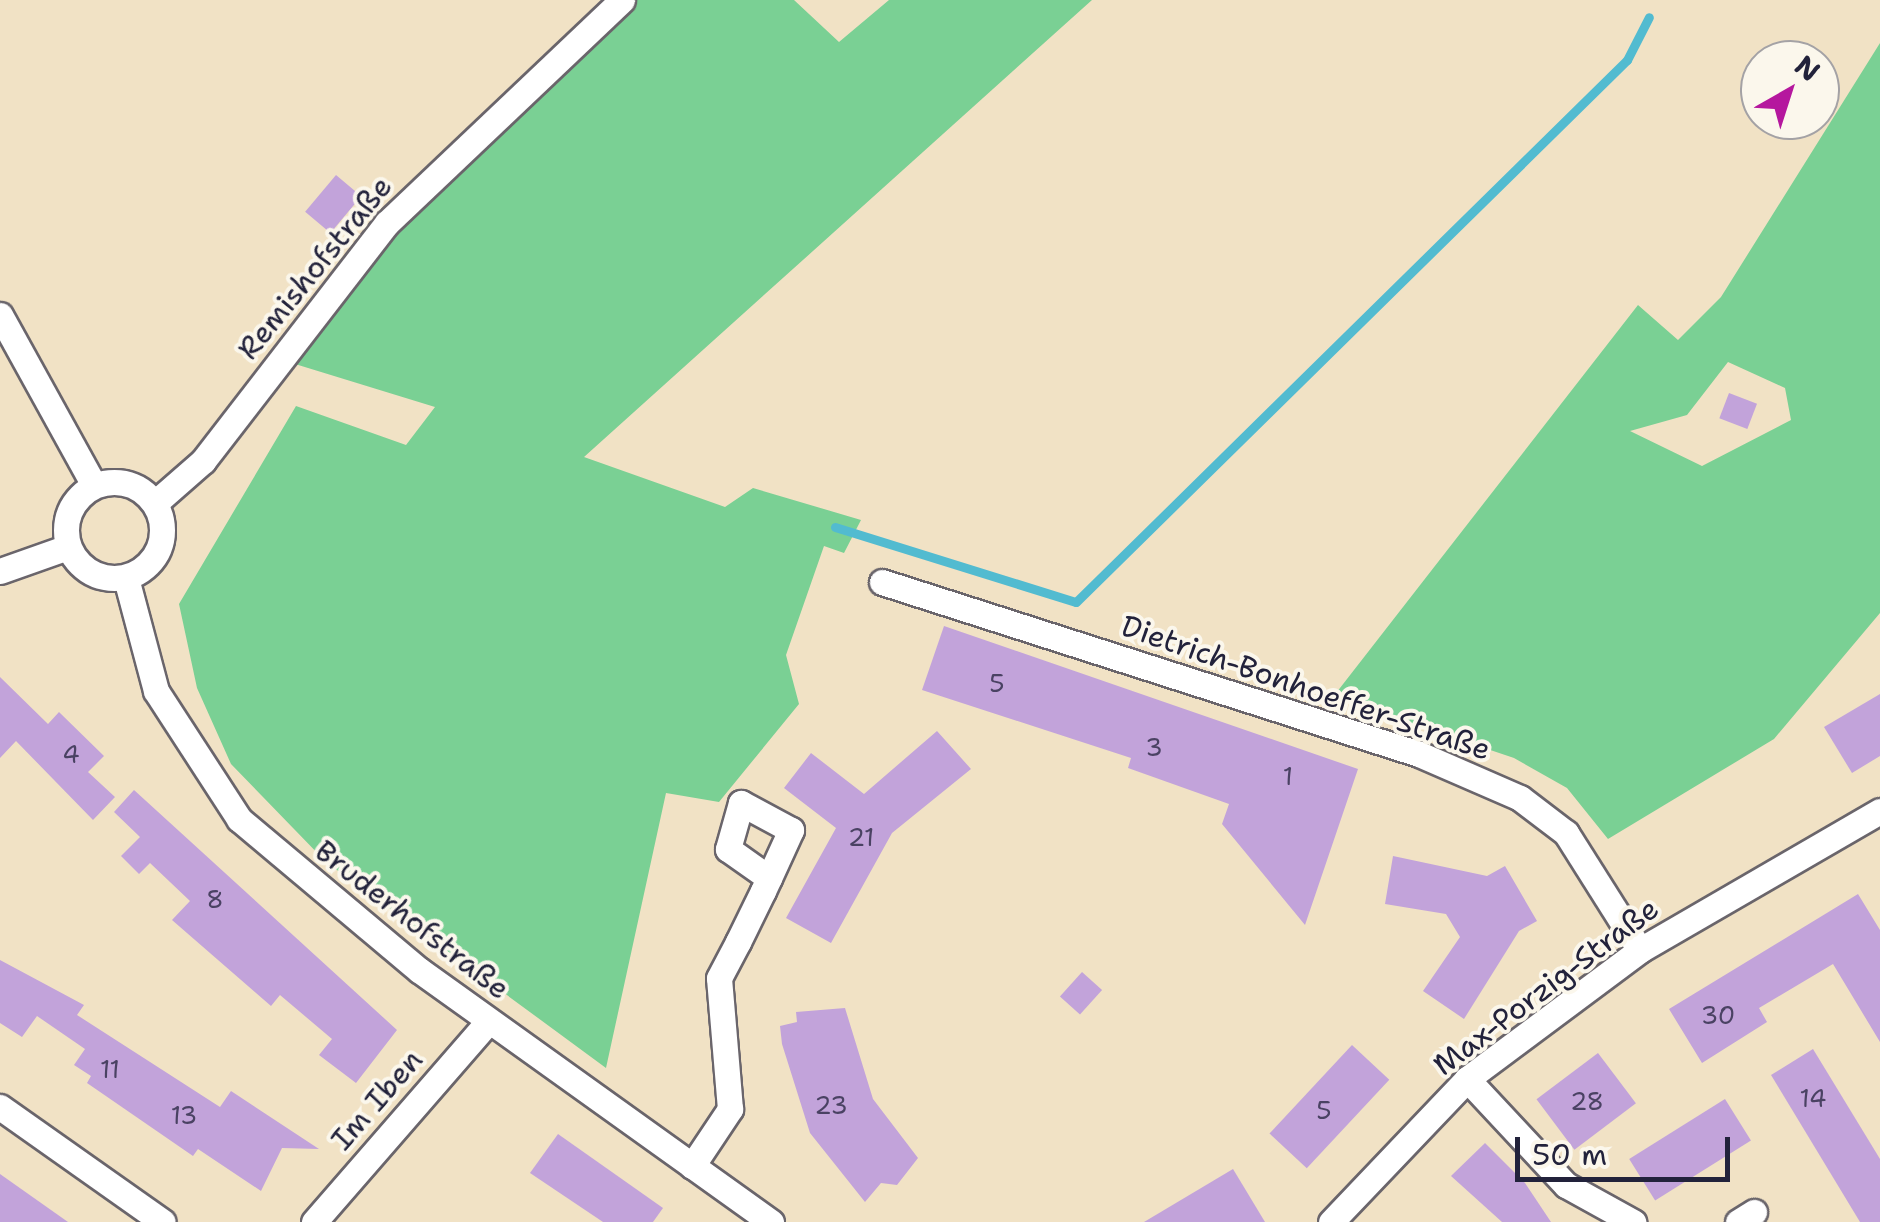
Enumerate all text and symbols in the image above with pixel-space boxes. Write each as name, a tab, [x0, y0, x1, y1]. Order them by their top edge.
north arrow	[1740, 40, 1840, 140]
text: N	[1787, 46, 1828, 90]
street label: Remishofstraße	[230, 169, 400, 367]
street label: Dietrich-Bonhoeffer-Straße	[1117, 608, 1495, 768]
house number: 5	[989, 668, 1005, 698]
house number: 3	[1145, 732, 1163, 762]
house number: 4	[62, 739, 80, 769]
house number: 1	[1283, 761, 1293, 791]
house number: 21	[848, 822, 874, 852]
street label: Bruderhofstraße	[308, 833, 516, 1007]
house number: 8	[206, 884, 224, 914]
street label: Max-Porzig-Straße	[1426, 891, 1666, 1083]
house number: 30	[1701, 1000, 1735, 1030]
street label: Im Iben	[324, 1043, 430, 1157]
house number: 11	[100, 1054, 120, 1084]
house number: 14	[1800, 1083, 1826, 1113]
house number: 28	[1570, 1086, 1604, 1116]
house number: 23	[814, 1090, 848, 1120]
house number: 5	[1316, 1095, 1332, 1125]
house number: 13	[171, 1100, 197, 1130]
scale bar	[1520, 1117, 1735, 1179]
text: 50 m	[1532, 1134, 1607, 1175]

